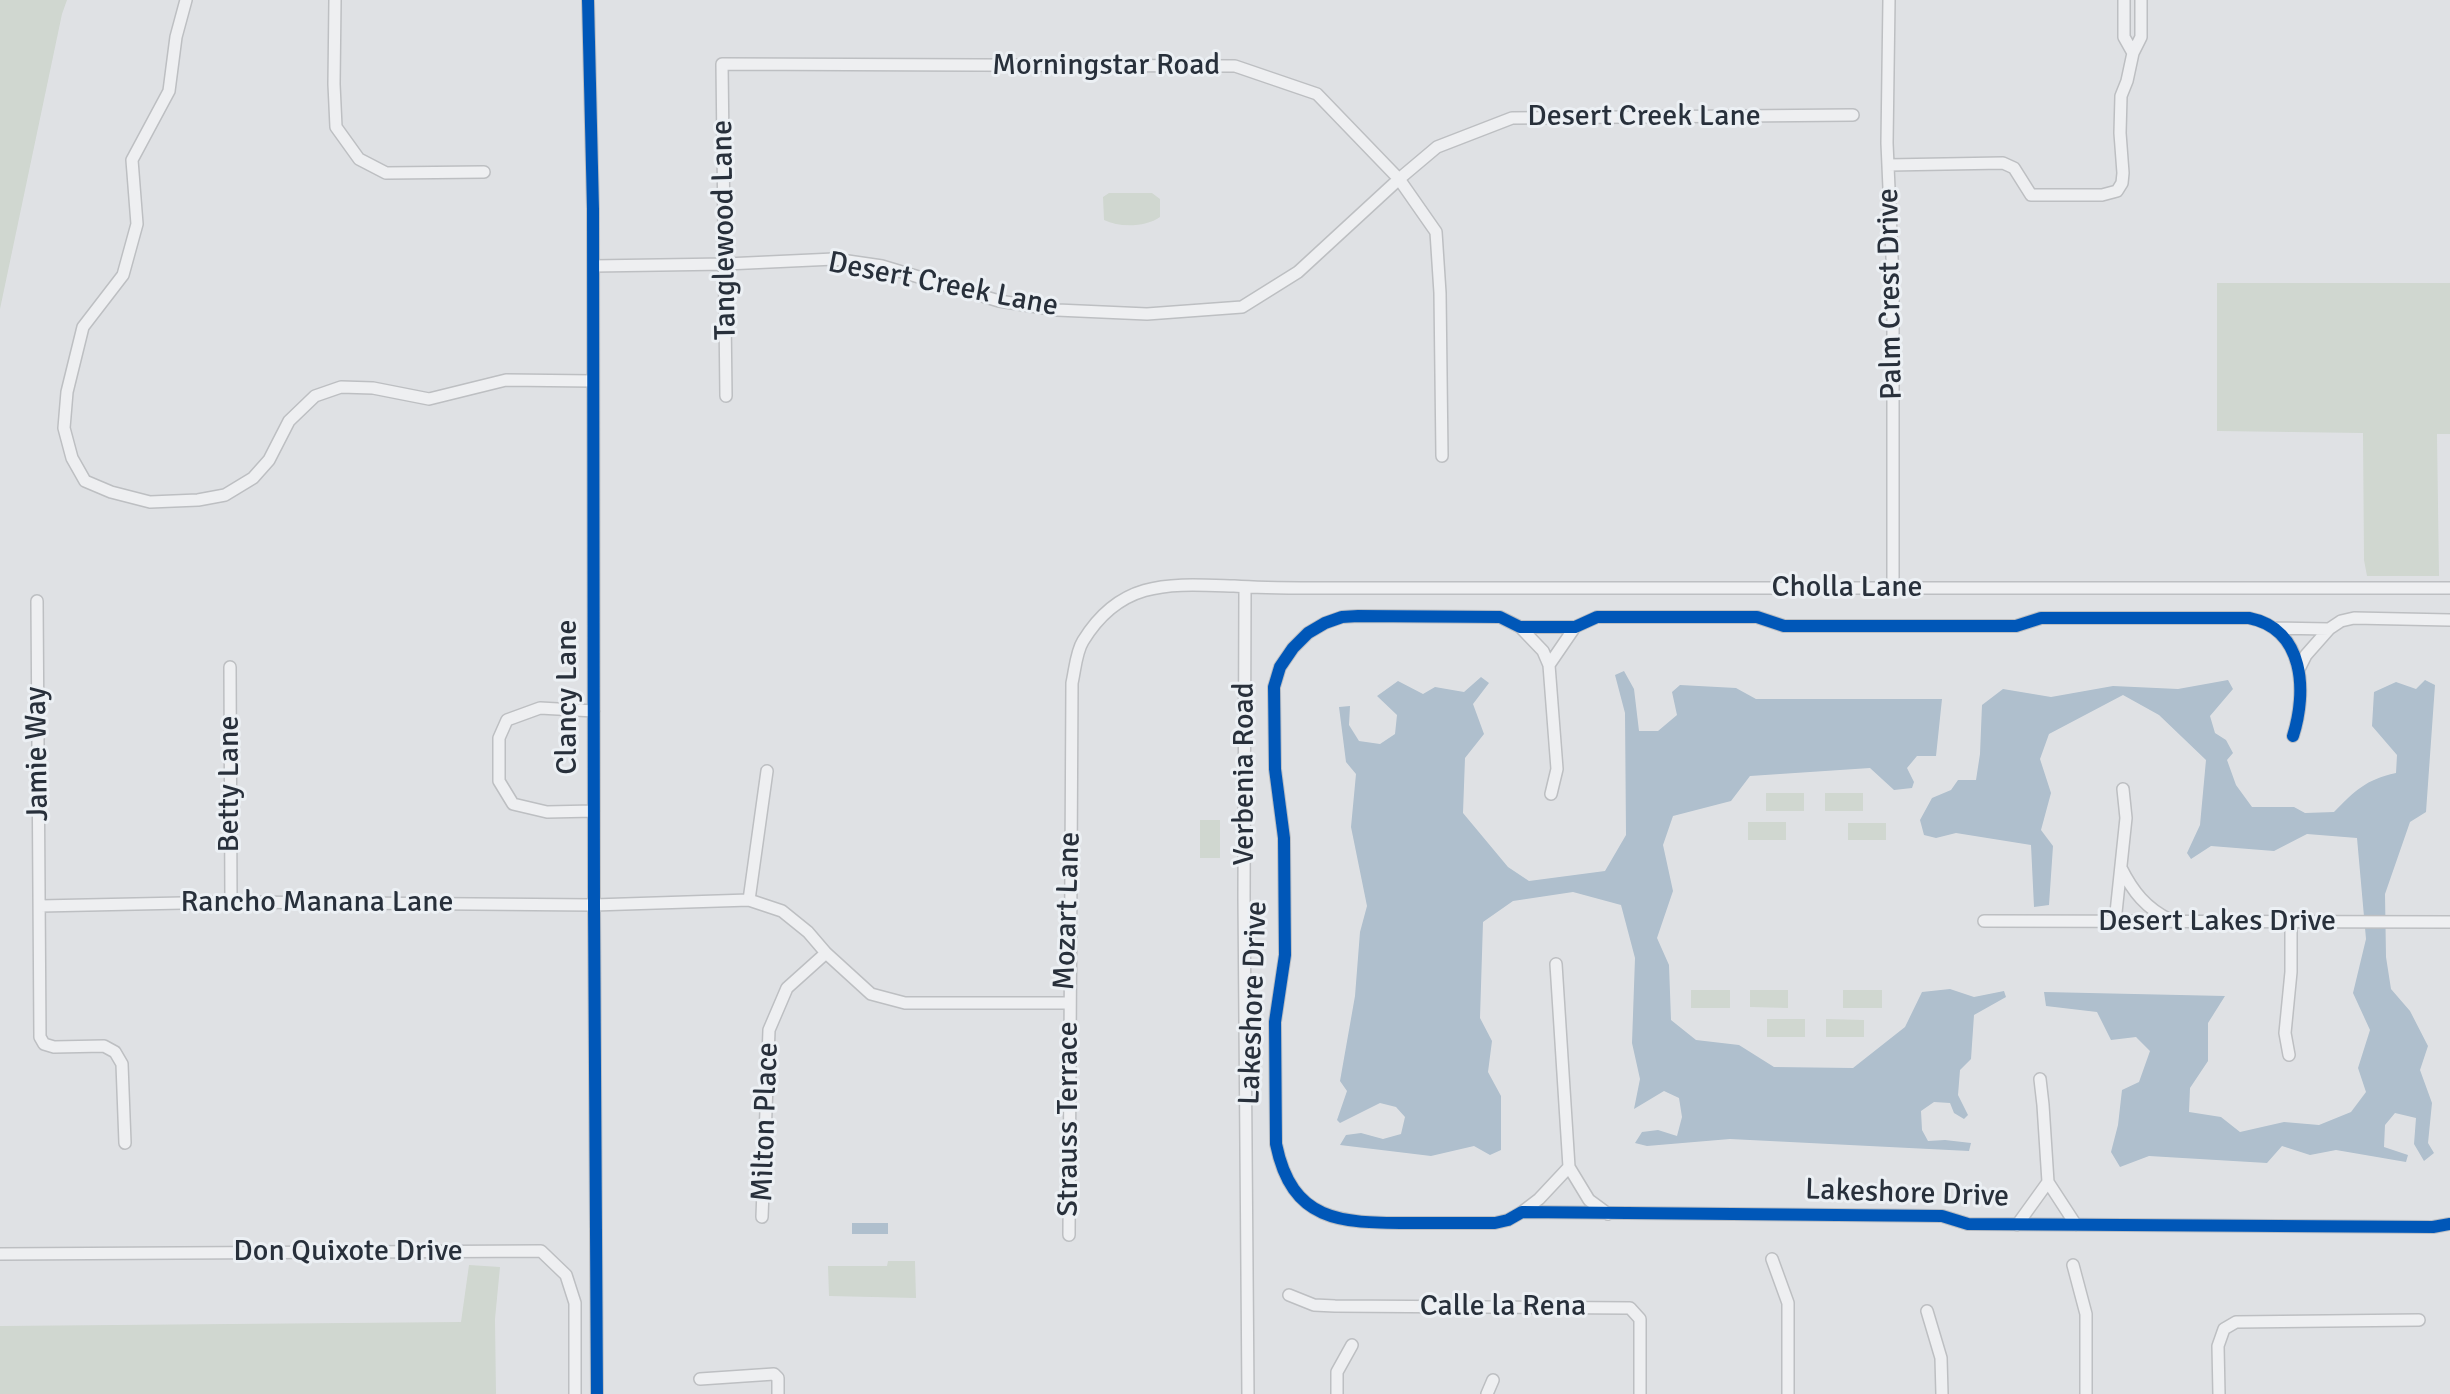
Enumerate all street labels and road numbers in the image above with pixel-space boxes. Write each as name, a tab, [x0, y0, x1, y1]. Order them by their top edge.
street label: Morningstar Road	[992, 48, 1220, 84]
street label: Desert Creek Lane	[1527, 99, 1761, 135]
street label: Tanglewood Lane	[705, 120, 745, 340]
street label: Palm Crest Drive	[1871, 188, 1911, 400]
street label: Desert Creek Lane	[825, 245, 1061, 325]
street label: Cholla Lane	[1771, 570, 1923, 606]
street label: Clancy Lane	[550, 619, 586, 775]
street label: Verbenia Road	[1227, 682, 1263, 866]
street label: Jamie Way	[19, 686, 57, 822]
street label: Betty Lane	[212, 716, 248, 852]
street label: Mozart Lane	[1047, 831, 1089, 991]
street label: Rancho Manana Lane	[180, 885, 454, 921]
street label: Lakeshore Drive	[1232, 900, 1276, 1106]
street label: Desert Lakes Drive	[2098, 904, 2336, 940]
street label: Strauss Terrace	[1051, 1021, 1087, 1217]
street label: Milton Place	[745, 1042, 787, 1202]
street label: Lakeshore Drive	[1804, 1172, 2010, 1216]
street label: Don Quixote Drive	[233, 1234, 463, 1270]
street label: Calle la Rena	[1420, 1289, 1586, 1325]

